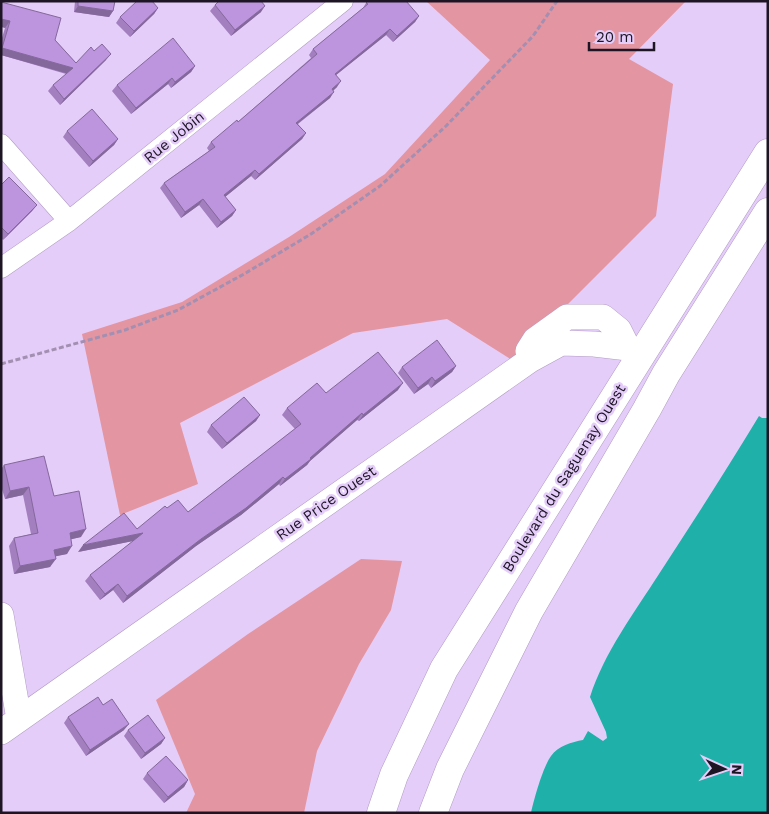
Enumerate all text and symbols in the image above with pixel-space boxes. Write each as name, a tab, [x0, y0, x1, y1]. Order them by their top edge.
scale bar	[589, 20, 654, 52]
text: 20 m	[596, 28, 634, 46]
street label: Rue Jobin	[140, 107, 208, 167]
street label: Boulevard du Saguenay Ouest	[499, 380, 630, 575]
street label: Rue Price Ouest	[273, 461, 380, 544]
north arrow	[699, 744, 749, 794]
text: N	[729, 764, 745, 775]

